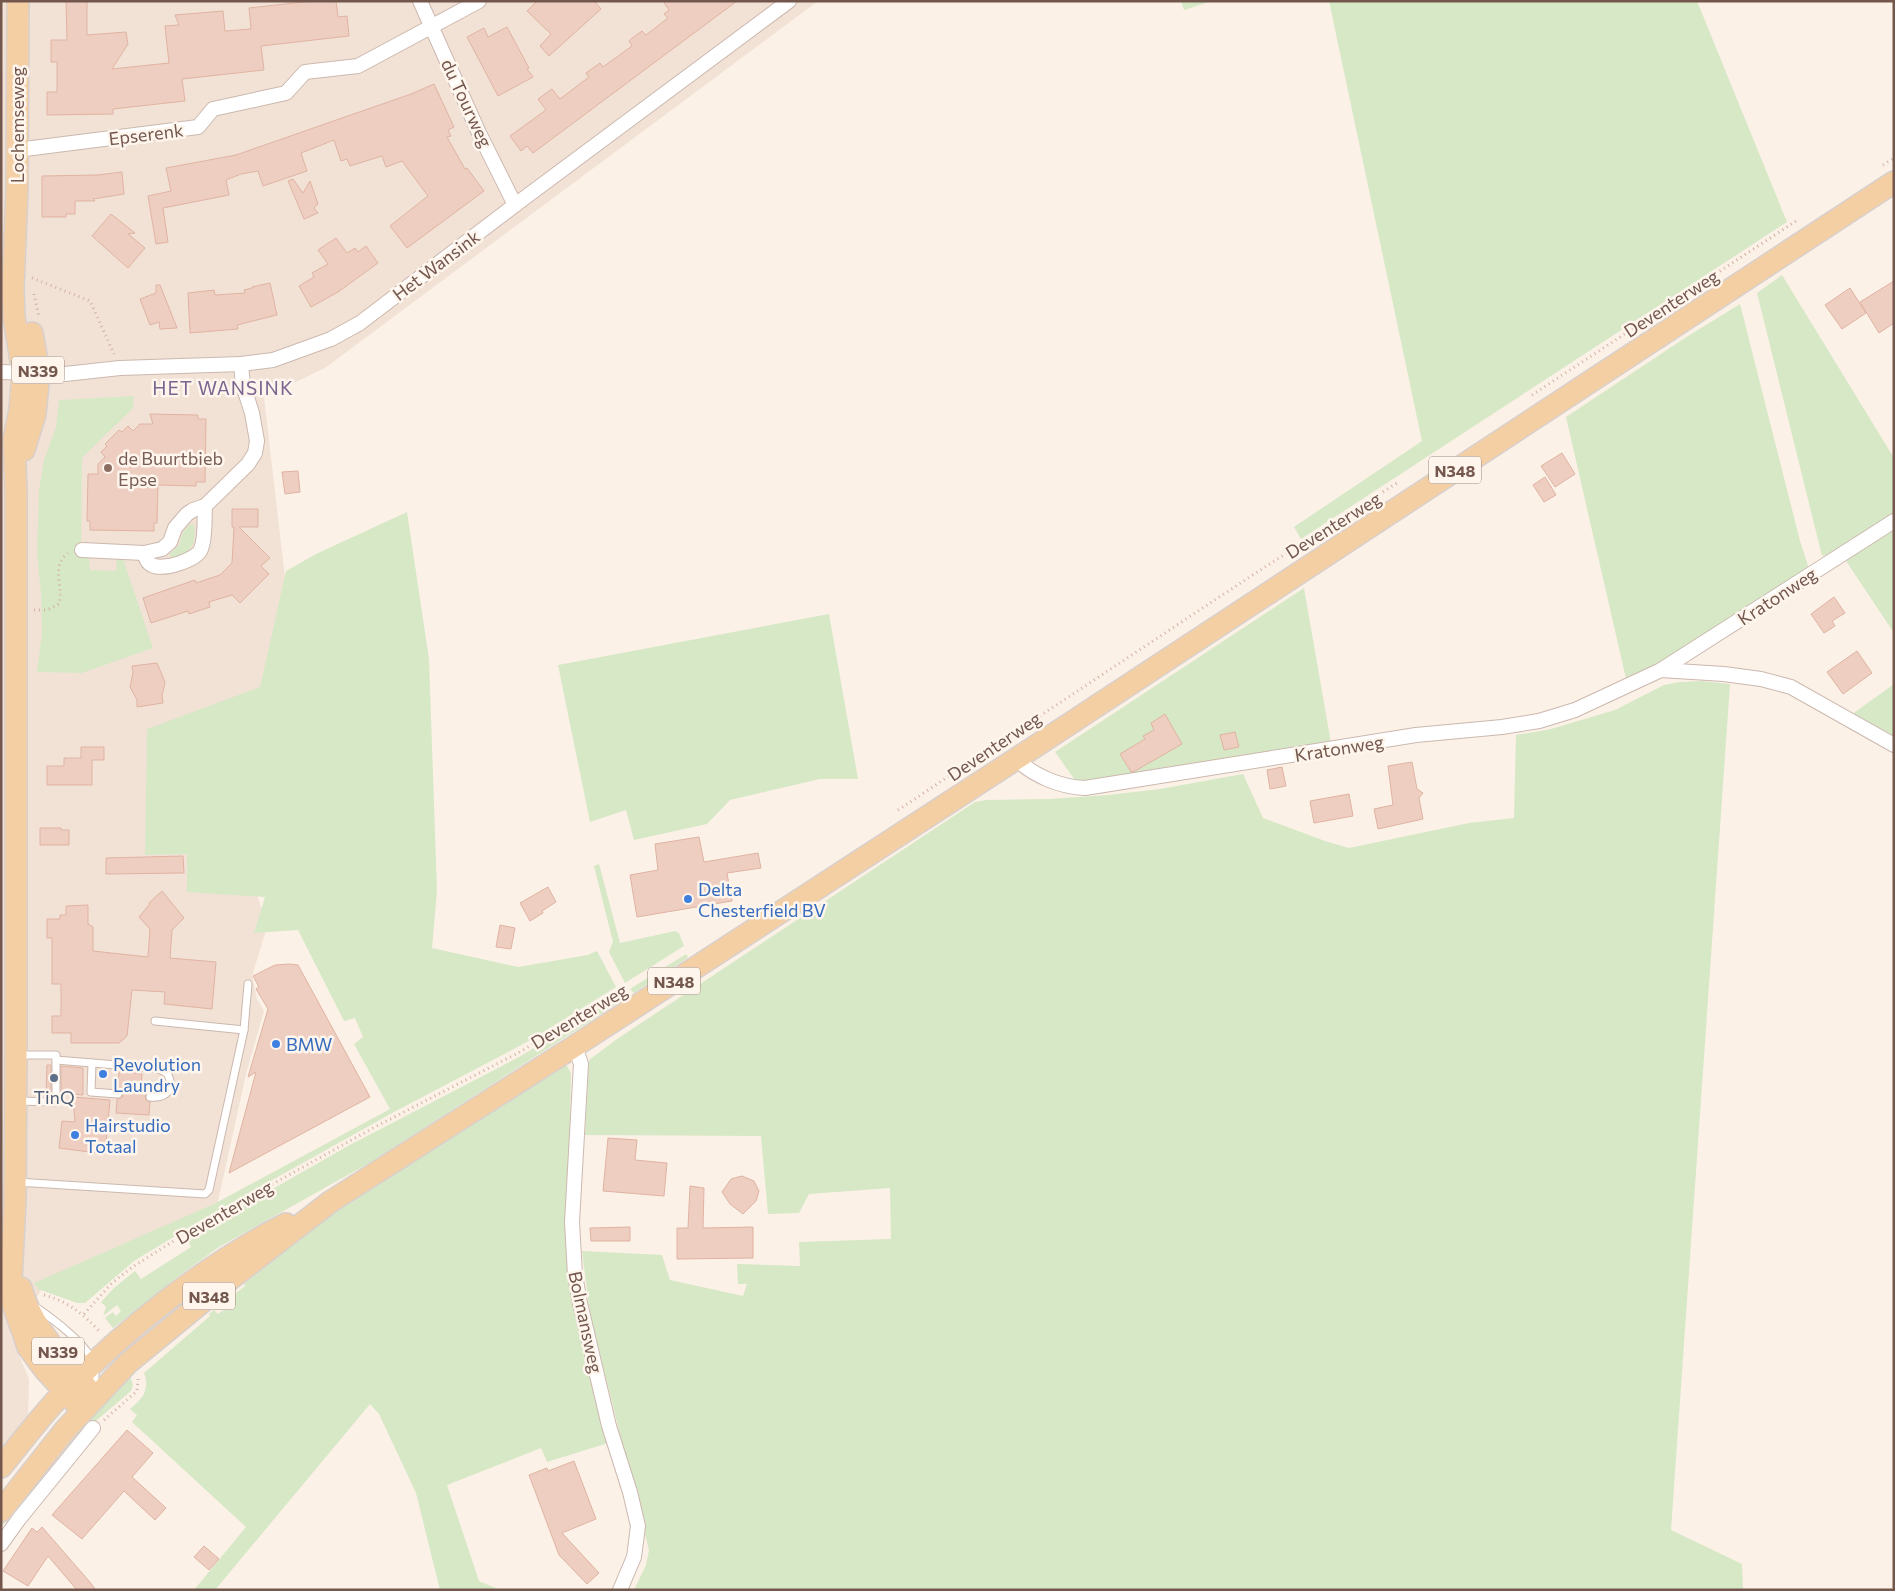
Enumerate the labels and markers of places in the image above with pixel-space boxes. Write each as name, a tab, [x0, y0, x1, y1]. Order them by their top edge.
place label: de Buurtbieb Epse	[118, 447, 223, 490]
marker: de Buurtbieb Epse	[102, 462, 114, 474]
place label: Delta Chesterfield BV	[698, 878, 826, 921]
marker: Delta Chesterfield BV	[682, 893, 694, 905]
place label: BMW	[286, 1033, 332, 1055]
marker: BMW	[270, 1038, 282, 1050]
place label: Revolution Laundry	[113, 1053, 201, 1096]
marker: Revolution Laundry	[97, 1068, 109, 1080]
marker: TinQ	[48, 1072, 60, 1084]
place label: TinQ	[33, 1086, 75, 1108]
place label: Hairstudio Totaal	[85, 1114, 171, 1157]
marker: Hairstudio Totaal	[69, 1129, 81, 1141]

